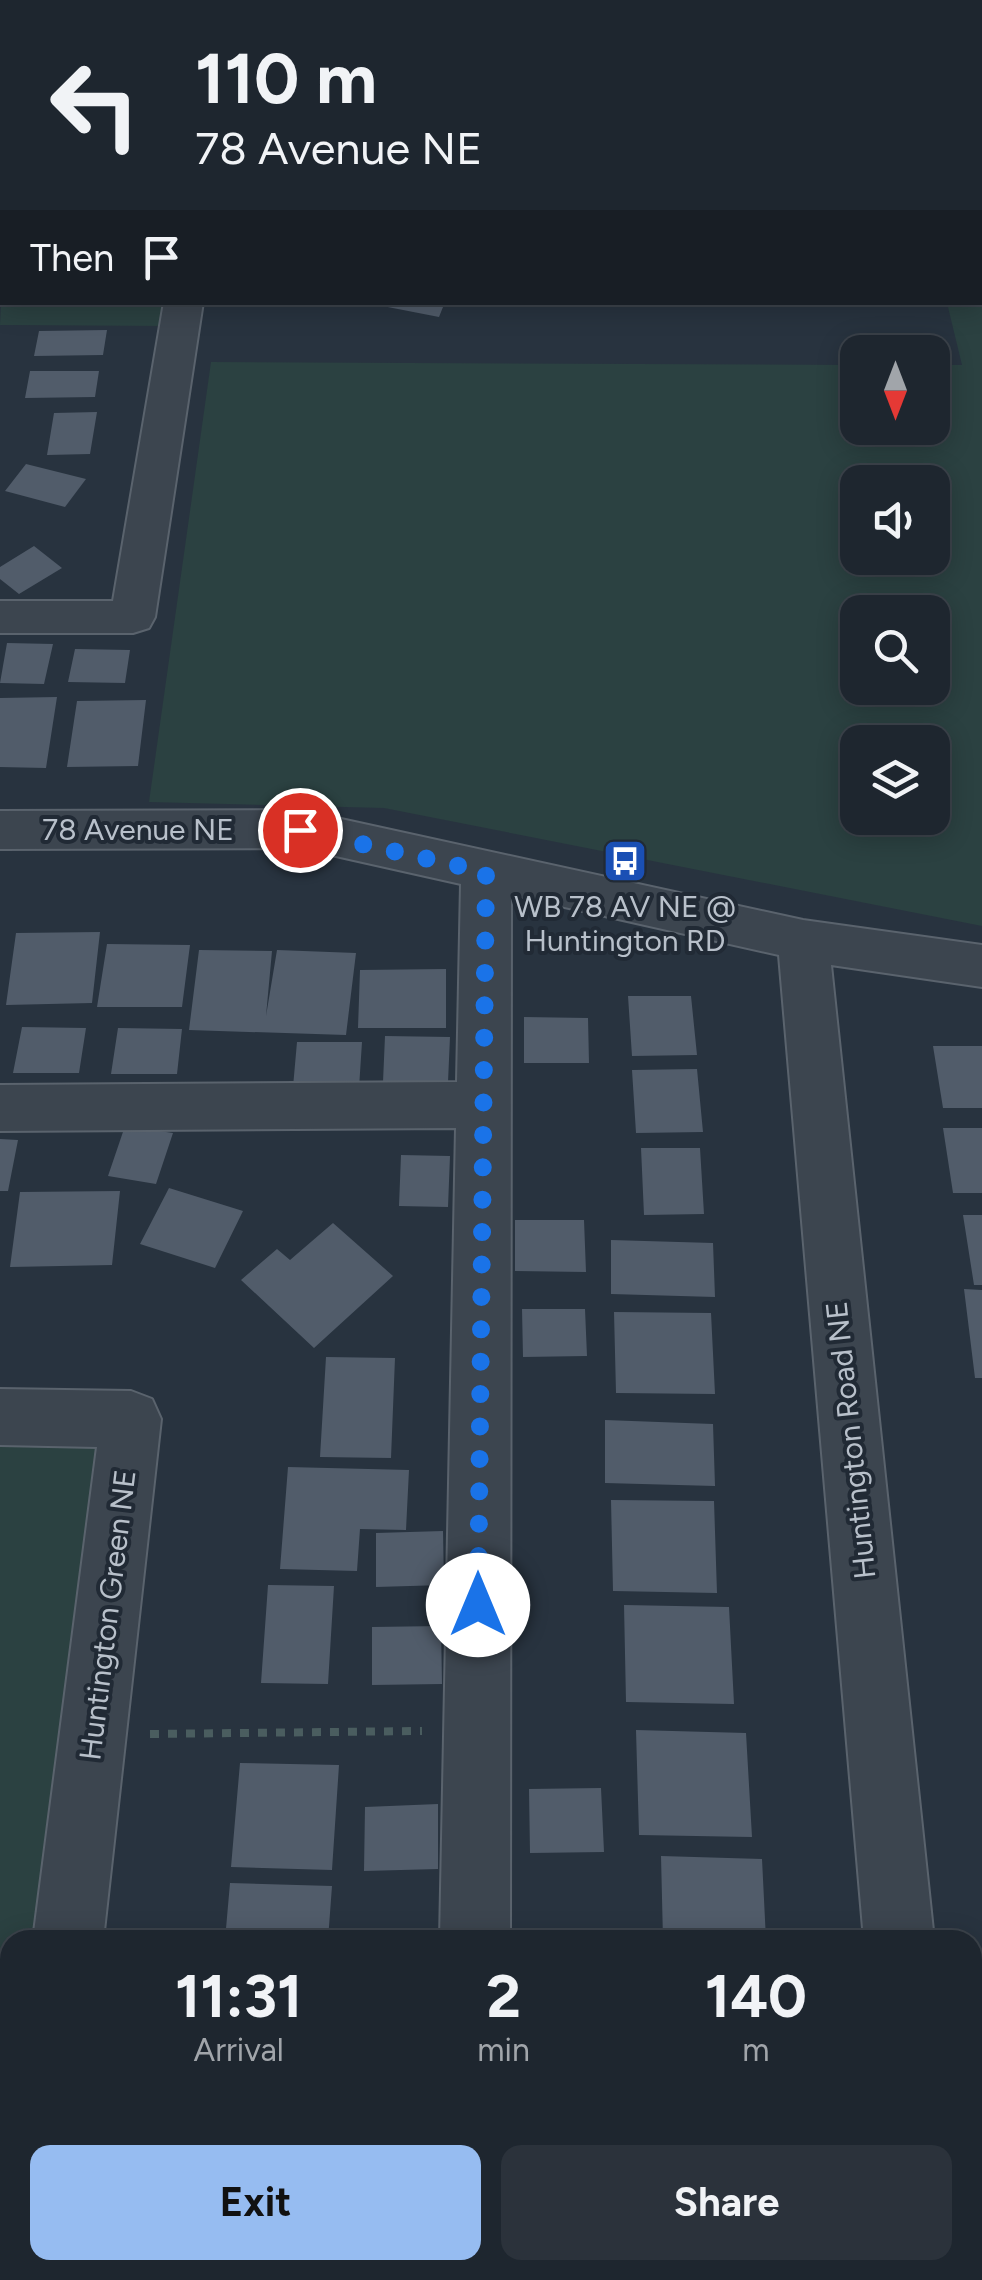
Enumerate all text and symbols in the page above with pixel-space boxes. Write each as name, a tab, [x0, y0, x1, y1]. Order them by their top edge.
text: 110 m	[195, 36, 377, 121]
icon: left	[30, 40, 160, 170]
text: 78 Avenue NE	[195, 121, 483, 175]
icon: arrive	[134, 230, 189, 285]
text: Then	[30, 235, 114, 281]
north arrow	[840, 335, 950, 445]
map controls	[840, 335, 950, 835]
button: sound	[840, 465, 950, 575]
button: search	[840, 595, 950, 705]
button: layers	[840, 725, 950, 835]
pin	[258, 788, 343, 873]
icon: arrive	[273, 803, 328, 858]
street label: 78 Avenue NE	[42, 811, 234, 848]
bus stop icon: WB 78 AV NE @ Huntington RD	[602, 838, 648, 884]
place label: WB 78 AV NE @ Huntington RD	[514, 888, 736, 959]
street label: Huntington Road NE	[818, 1299, 883, 1581]
street label: Huntington Green NE	[71, 1468, 144, 1762]
position arrow	[426, 1553, 530, 1657]
text: 11:31	[175, 1960, 302, 2032]
text: 2	[486, 1960, 521, 2032]
text: 140	[705, 1960, 807, 2032]
text: Arrival	[193, 2031, 284, 2069]
text: min	[477, 2031, 530, 2069]
text: m	[742, 2031, 770, 2069]
button: Exit	[30, 2145, 481, 2260]
button: Share	[501, 2145, 952, 2260]

